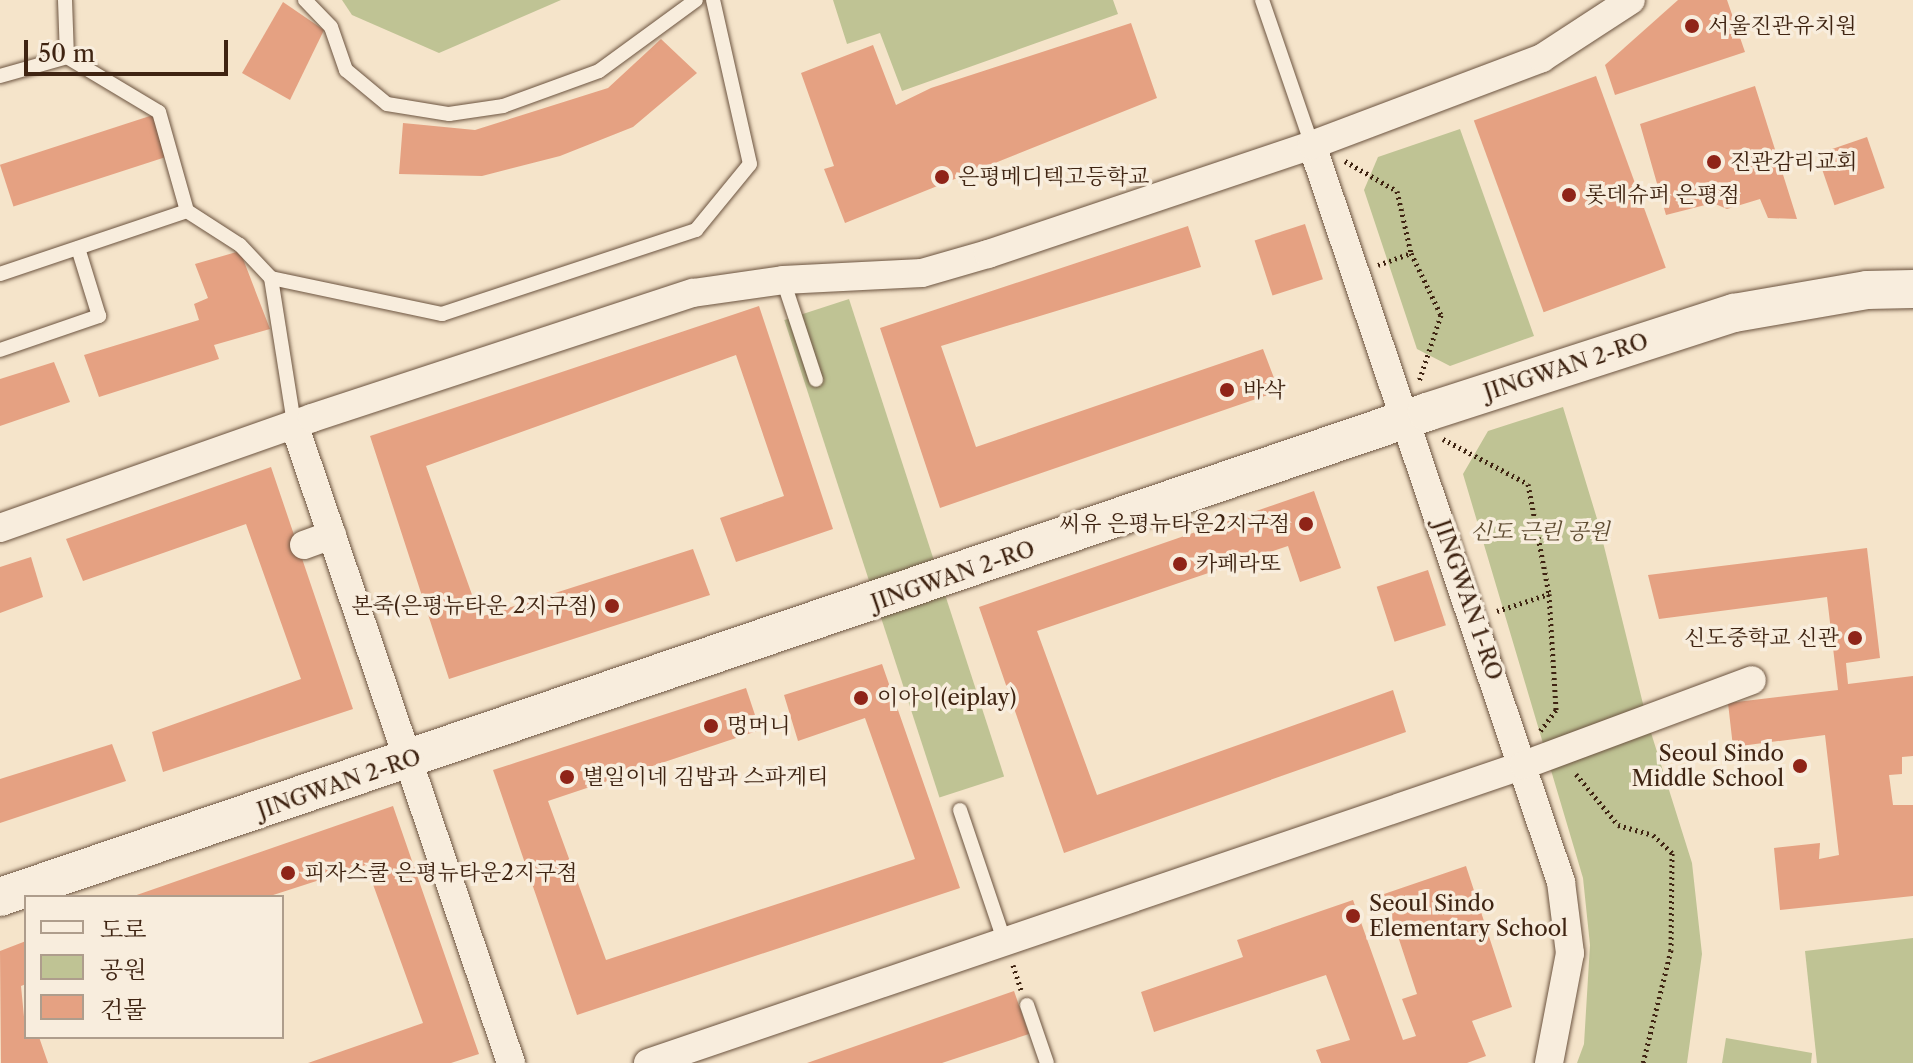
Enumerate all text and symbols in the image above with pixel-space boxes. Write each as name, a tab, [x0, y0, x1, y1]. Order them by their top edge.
place label: 서울진관유치원	[1708, 13, 1857, 39]
marker: 서울진관유치원	[1683, 17, 1701, 35]
scale bar	[28, 24, 232, 74]
text: 50 m	[38, 39, 95, 68]
place label: 진관감리교회	[1730, 149, 1858, 175]
marker: 진관감리교회	[1705, 153, 1723, 171]
place label: 은평메디텍고등학교	[958, 164, 1149, 190]
marker: 은평메디텍고등학교	[933, 168, 951, 186]
place label: 롯데슈퍼 은평점	[1585, 182, 1740, 208]
marker: 롯데슈퍼 은평점	[1560, 186, 1578, 204]
street label: JINGWAN 2-RO	[1480, 328, 1652, 406]
place label: 바삭	[1243, 377, 1286, 403]
marker: 바삭	[1218, 381, 1236, 399]
place label: 씨유 은평뉴타운2지구점	[1059, 511, 1290, 537]
marker: 씨유 은평뉴타운2지구점	[1297, 515, 1315, 533]
street label: JINGWAN 1-RO	[1428, 516, 1508, 684]
park label: 신도 근린 공원	[1470, 519, 1610, 545]
street label: JINGWAN 2-RO	[868, 536, 1038, 616]
place label: 카페라또	[1196, 551, 1281, 577]
marker: 카페라또	[1171, 555, 1189, 573]
place label: 본죽(은평뉴타운 2지구점)	[352, 593, 596, 619]
marker: 본죽(은평뉴타운 2지구점)	[603, 597, 621, 615]
place label: 신도중학교 신관	[1684, 625, 1839, 651]
marker: 신도중학교 신관	[1846, 629, 1864, 647]
place label: 이아이(eiplay)	[877, 685, 1017, 711]
marker: 이아이(eiplay)	[852, 689, 870, 707]
place label: 멍머니	[727, 713, 791, 739]
marker: 멍머니	[702, 717, 720, 735]
place label: Seoul Sindo Middle School	[1632, 740, 1784, 792]
street label: JINGWAN 2-RO	[254, 744, 424, 824]
marker: Seoul Sindo Middle School	[1791, 757, 1809, 775]
place label: 별일이네 김밥과 스파게티	[583, 764, 828, 790]
marker: 별일이네 김밥과 스파게티	[558, 768, 576, 786]
place label: 피자스쿨 은평뉴타운2지구점	[304, 860, 578, 886]
marker: 피자스쿨 은평뉴타운2지구점	[279, 864, 297, 882]
place label: Seoul Sindo Elementary School	[1369, 890, 1568, 942]
legend	[24, 895, 284, 1039]
marker: Seoul Sindo Elementary School	[1344, 907, 1362, 925]
text: 도로	[100, 915, 146, 944]
text: 공원	[100, 955, 146, 984]
text: 건물	[100, 995, 146, 1024]

